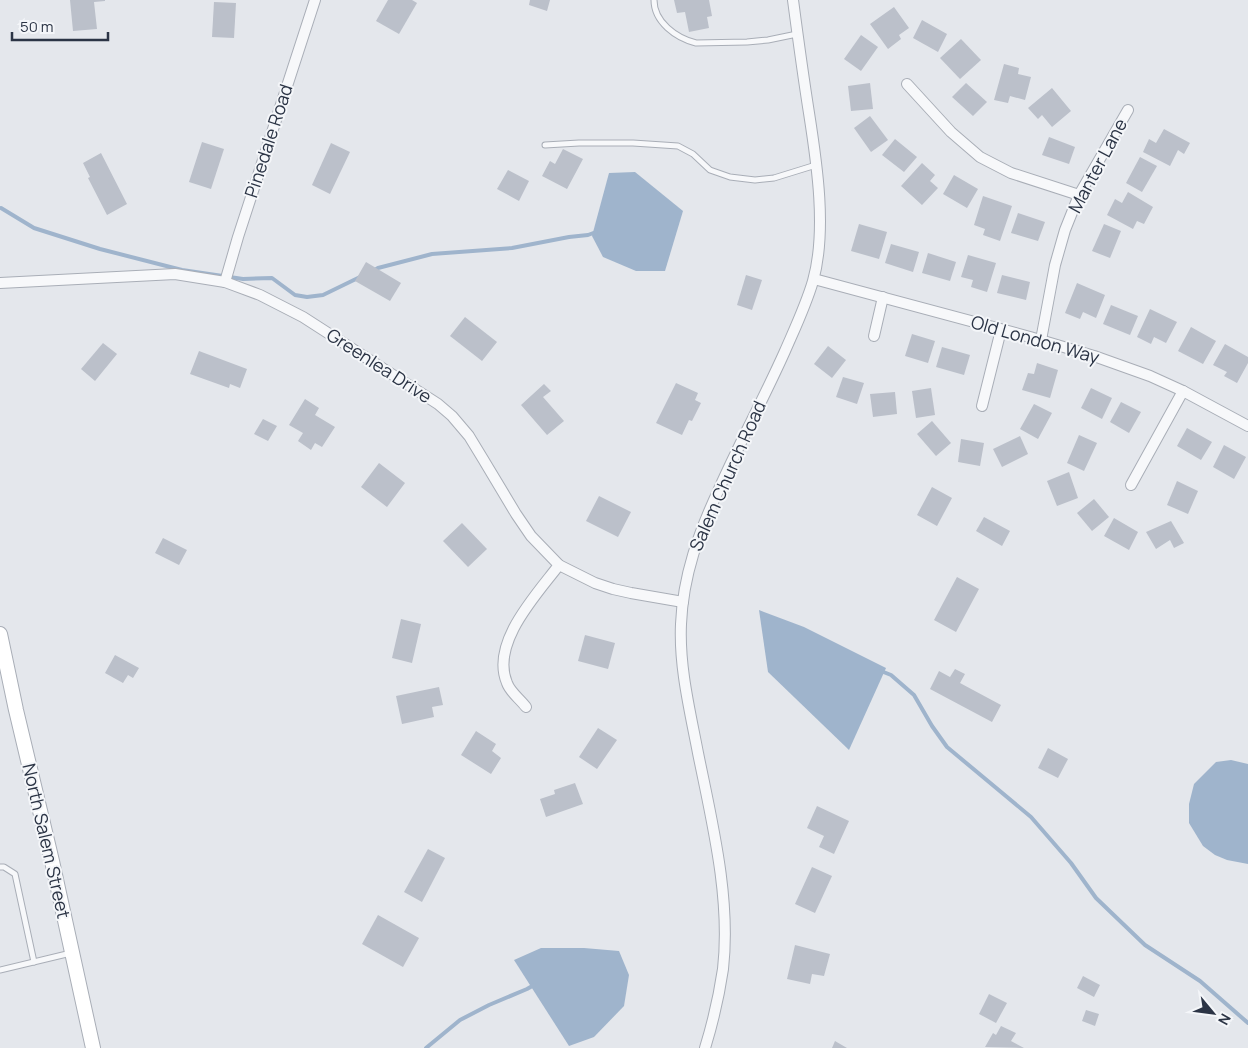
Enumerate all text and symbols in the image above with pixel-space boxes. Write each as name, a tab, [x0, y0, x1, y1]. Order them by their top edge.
scale bar	[12, 10, 109, 42]
text: 50 m	[20, 16, 54, 37]
street label: Pinedale Road	[238, 81, 298, 200]
street label: Manter Lane	[1062, 114, 1132, 217]
street label: Old London Way	[968, 309, 1103, 369]
street label: Greenlea Drive	[322, 322, 437, 408]
street label: Salem Church Road	[683, 397, 771, 554]
street label: North Salem Street	[17, 761, 76, 921]
north arrow	[1188, 988, 1238, 1038]
text: N	[1214, 1011, 1236, 1029]

